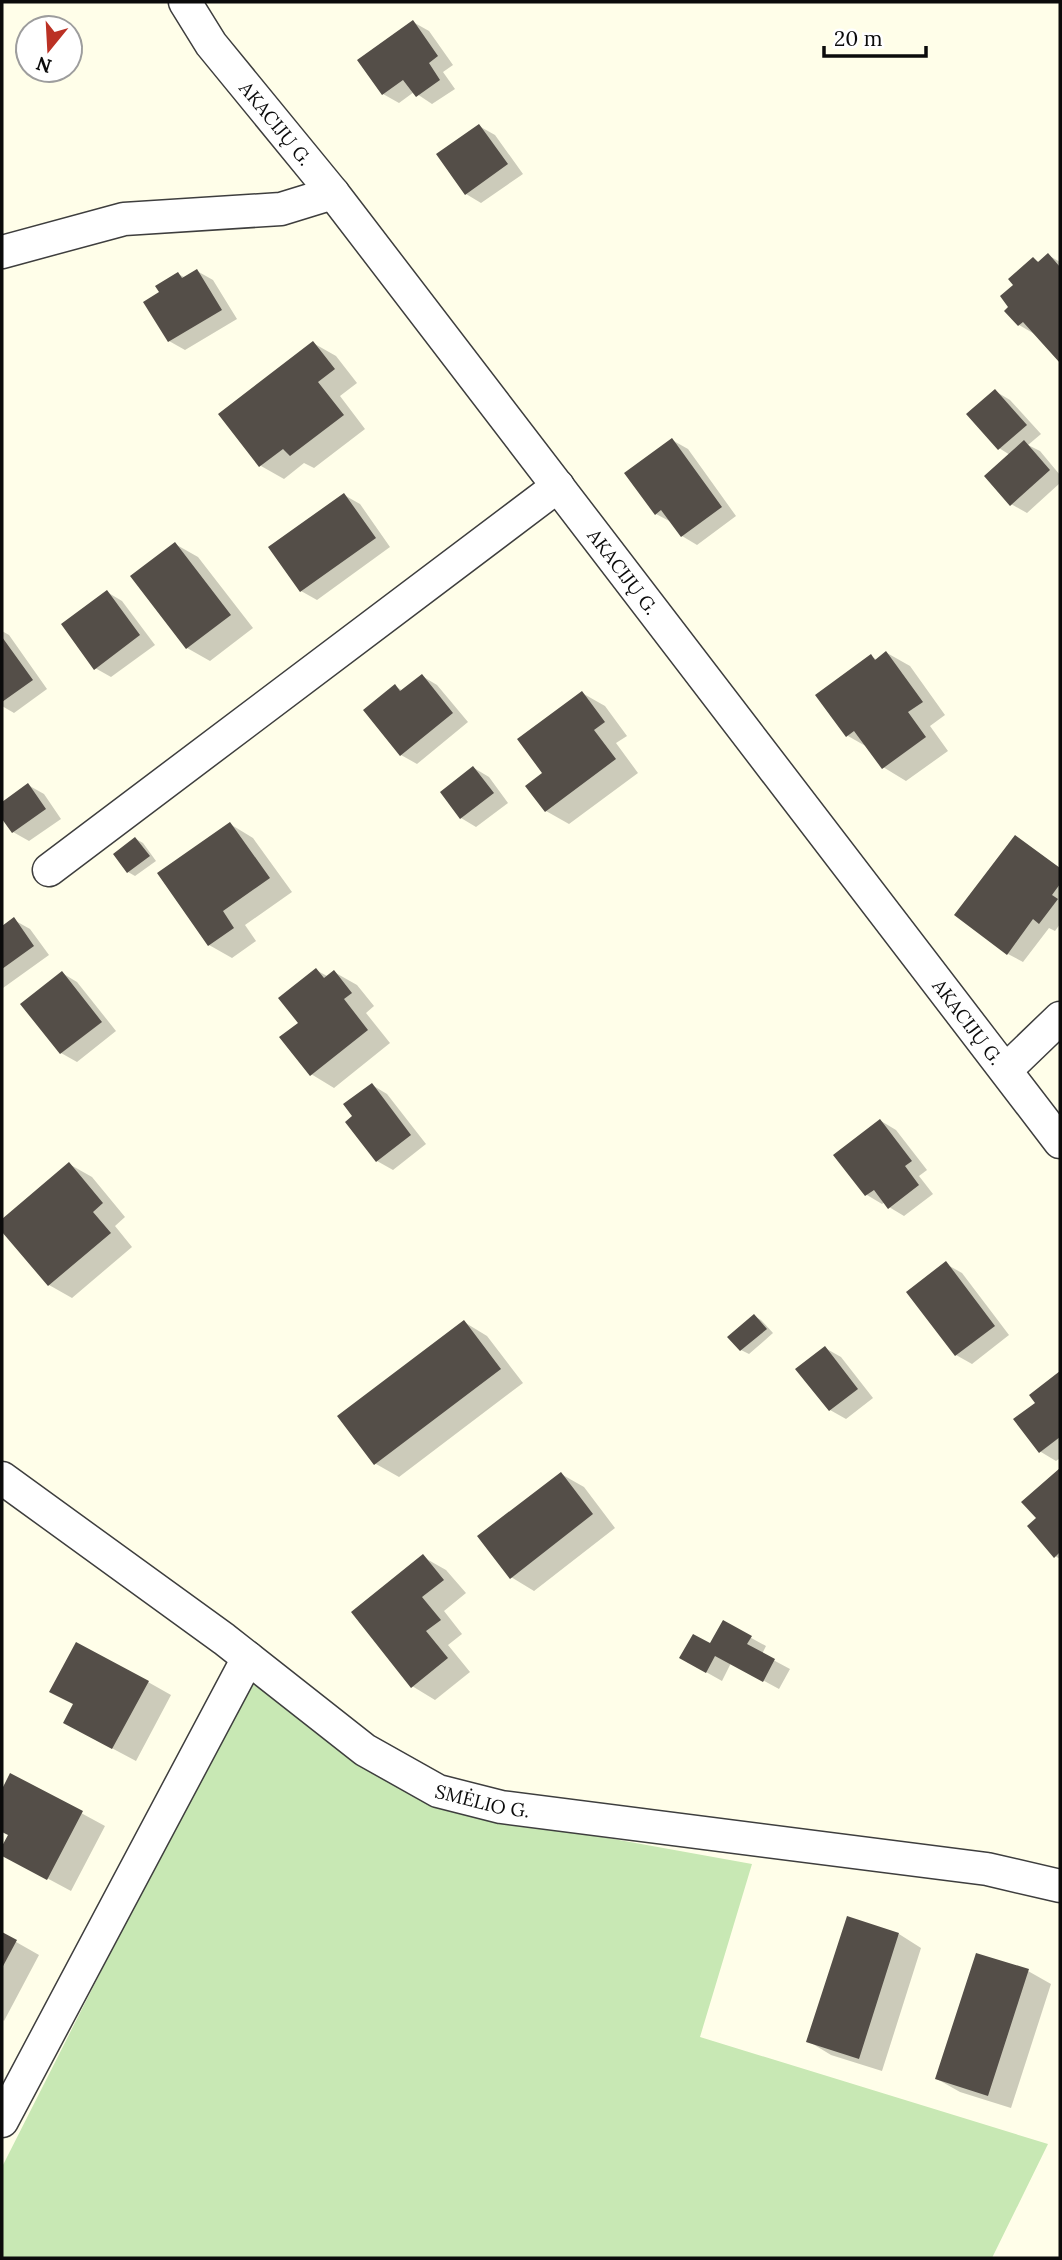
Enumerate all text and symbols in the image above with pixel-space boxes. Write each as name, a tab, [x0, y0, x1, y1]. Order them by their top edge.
north arrow	[14, 14, 84, 84]
scale bar	[824, 14, 926, 58]
text: 20 m	[834, 25, 883, 52]
text: N	[33, 51, 54, 79]
street label: AKACIJŲ G.	[234, 76, 318, 170]
street label: AKACIJŲ G.	[582, 523, 664, 619]
street label: AKACIJŲ G.	[927, 973, 1008, 1069]
street label: SMĖLIO G.	[433, 1779, 531, 1823]

